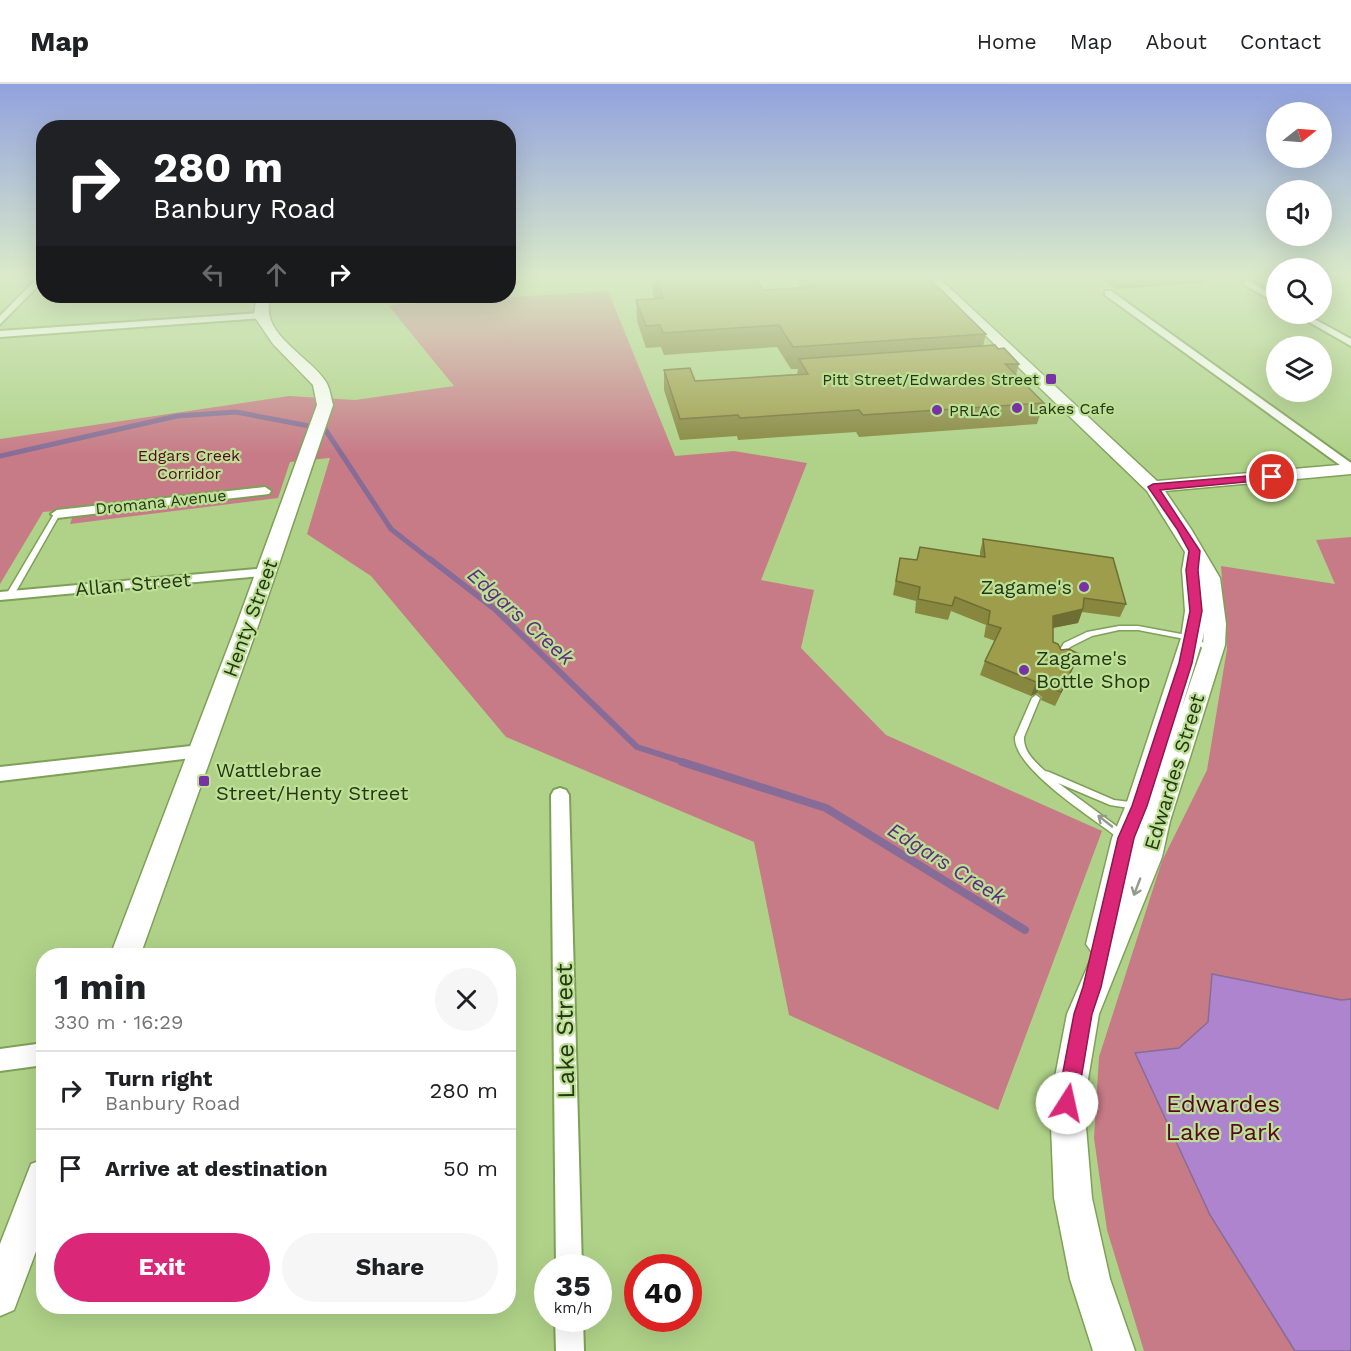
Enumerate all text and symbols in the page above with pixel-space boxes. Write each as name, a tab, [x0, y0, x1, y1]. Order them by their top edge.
text: Map	[30, 25, 89, 58]
text: Home	[977, 29, 1037, 54]
text: Map	[1070, 29, 1113, 54]
text: About	[1146, 29, 1207, 54]
text: Contact	[1240, 29, 1321, 54]
north arrow	[1266, 102, 1332, 168]
map controls	[1266, 102, 1332, 402]
text: 280 m	[153, 143, 283, 192]
icon: right	[54, 144, 132, 222]
button: sound	[1266, 180, 1332, 246]
text: Banbury Road	[153, 193, 336, 225]
icon: left	[197, 258, 230, 291]
icon: ahead	[260, 258, 293, 291]
icon: right	[323, 258, 356, 291]
button: search	[1266, 258, 1332, 324]
button: layers	[1266, 336, 1332, 402]
place label: Pitt Street/Edwardes Street	[822, 370, 1039, 389]
marker: Pitt Street/Edwardes Street	[1044, 372, 1058, 386]
place label: Lakes Cafe	[1029, 399, 1115, 418]
place label: PRLAC	[949, 401, 1000, 420]
marker: Lakes Cafe	[1010, 401, 1024, 415]
marker: PRLAC	[930, 403, 944, 417]
park label: Edgars Creek Corridor	[138, 446, 240, 483]
pin	[1246, 451, 1297, 502]
icon: arrive	[1255, 460, 1288, 493]
street label: Dromana Avenue	[95, 486, 227, 518]
street label: Henty Street	[218, 555, 283, 680]
water label: Edgars Creek	[463, 562, 580, 671]
street label: Allan Street	[74, 567, 193, 601]
place label: Zagame's	[981, 575, 1072, 599]
marker: Zagame's	[1077, 580, 1091, 594]
place label: Zagame's Bottle Shop	[1036, 646, 1151, 693]
marker: Zagame's Bottle Shop	[1017, 663, 1031, 677]
street label: Edwardes Street	[1139, 690, 1209, 853]
place label: Wattlebrae Street/Henty Street	[216, 758, 409, 805]
marker: Wattlebrae Street/Henty Street	[197, 774, 211, 788]
one-way arrow	[1097, 814, 1113, 827]
water label: Edgars Creek	[883, 817, 1011, 909]
one-way arrow	[1131, 877, 1142, 896]
street label: Lake Street	[550, 963, 580, 1099]
text: 1 min	[54, 966, 146, 1008]
button: close	[435, 968, 498, 1031]
text: 330 m · 16:29	[54, 1010, 183, 1034]
text: Turn right	[105, 1066, 212, 1091]
position arrow	[1035, 1071, 1099, 1135]
icon: right	[54, 1074, 87, 1107]
text: 280 m	[429, 1078, 498, 1103]
park label: Edwardes Lake Park	[1166, 1090, 1281, 1146]
text: Banbury Road	[105, 1091, 240, 1115]
icon: arrive	[54, 1152, 87, 1185]
text: Arrive at destination	[105, 1156, 328, 1181]
text: 50 m	[443, 1156, 498, 1181]
button: Exit	[54, 1233, 270, 1302]
button: Share	[282, 1233, 498, 1302]
speed limit sign: 40	[624, 1254, 702, 1332]
text: 35	[555, 1268, 591, 1303]
text: km/h	[554, 1299, 592, 1317]

